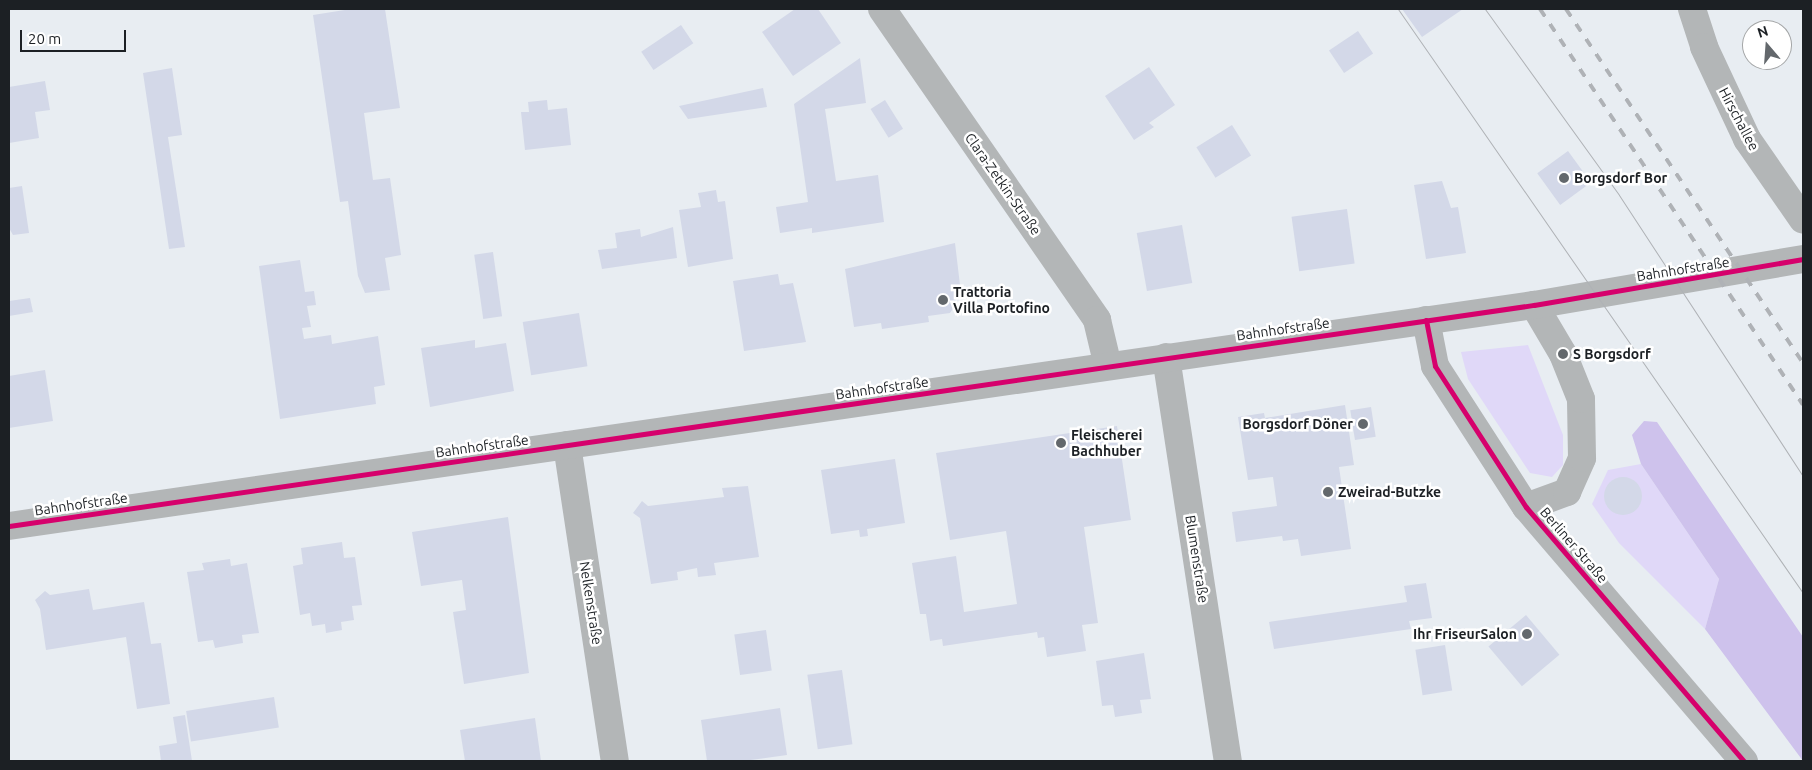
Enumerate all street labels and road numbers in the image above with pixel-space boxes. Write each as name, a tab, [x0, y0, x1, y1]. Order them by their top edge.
street label: Hirschallee	[1715, 85, 1763, 153]
street label: Clara-Zetkin-Straße	[961, 130, 1045, 238]
street label: Bahnhofstraße	[1635, 253, 1731, 285]
street label: Bahnhofstraße	[1235, 314, 1331, 344]
street label: Bahnhofstraße	[834, 373, 930, 403]
street label: Bahnhofstraße	[434, 431, 530, 461]
street label: Bahnhofstraße	[33, 489, 129, 519]
street label: Berliner Straße	[1537, 504, 1611, 586]
street label: Blumenstraße	[1182, 514, 1212, 604]
street label: Nelkenstraße	[576, 560, 606, 646]

